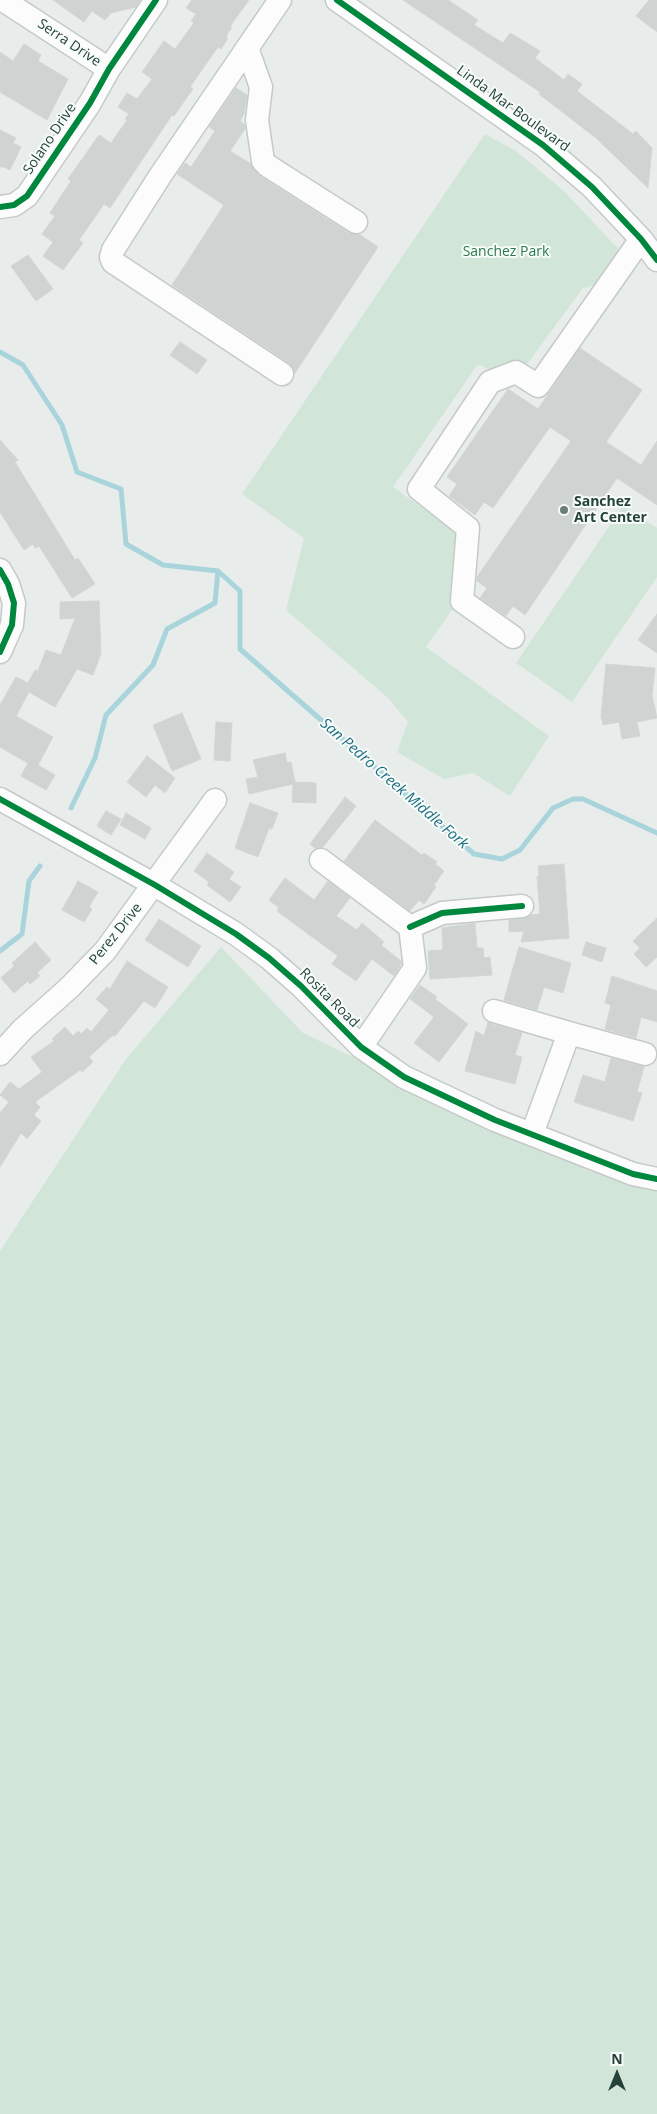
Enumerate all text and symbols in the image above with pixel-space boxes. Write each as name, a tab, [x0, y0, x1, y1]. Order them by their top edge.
street label: Serra Drive	[34, 16, 104, 70]
street label: Linda Mar Boulevard	[453, 62, 573, 156]
street label: Solano Drive	[20, 100, 80, 178]
park label: Sanchez Park	[463, 244, 549, 260]
place label: Sanchez Art Center	[574, 494, 647, 526]
marker: Sanchez Art Center	[558, 504, 570, 516]
water label: San Pedro Creek Middle Fork	[316, 715, 472, 853]
street label: Perez Drive	[86, 900, 146, 968]
street label: Rosita Road	[296, 965, 362, 1031]
north arrow	[592, 2049, 642, 2099]
text: N	[611, 2049, 623, 2068]

